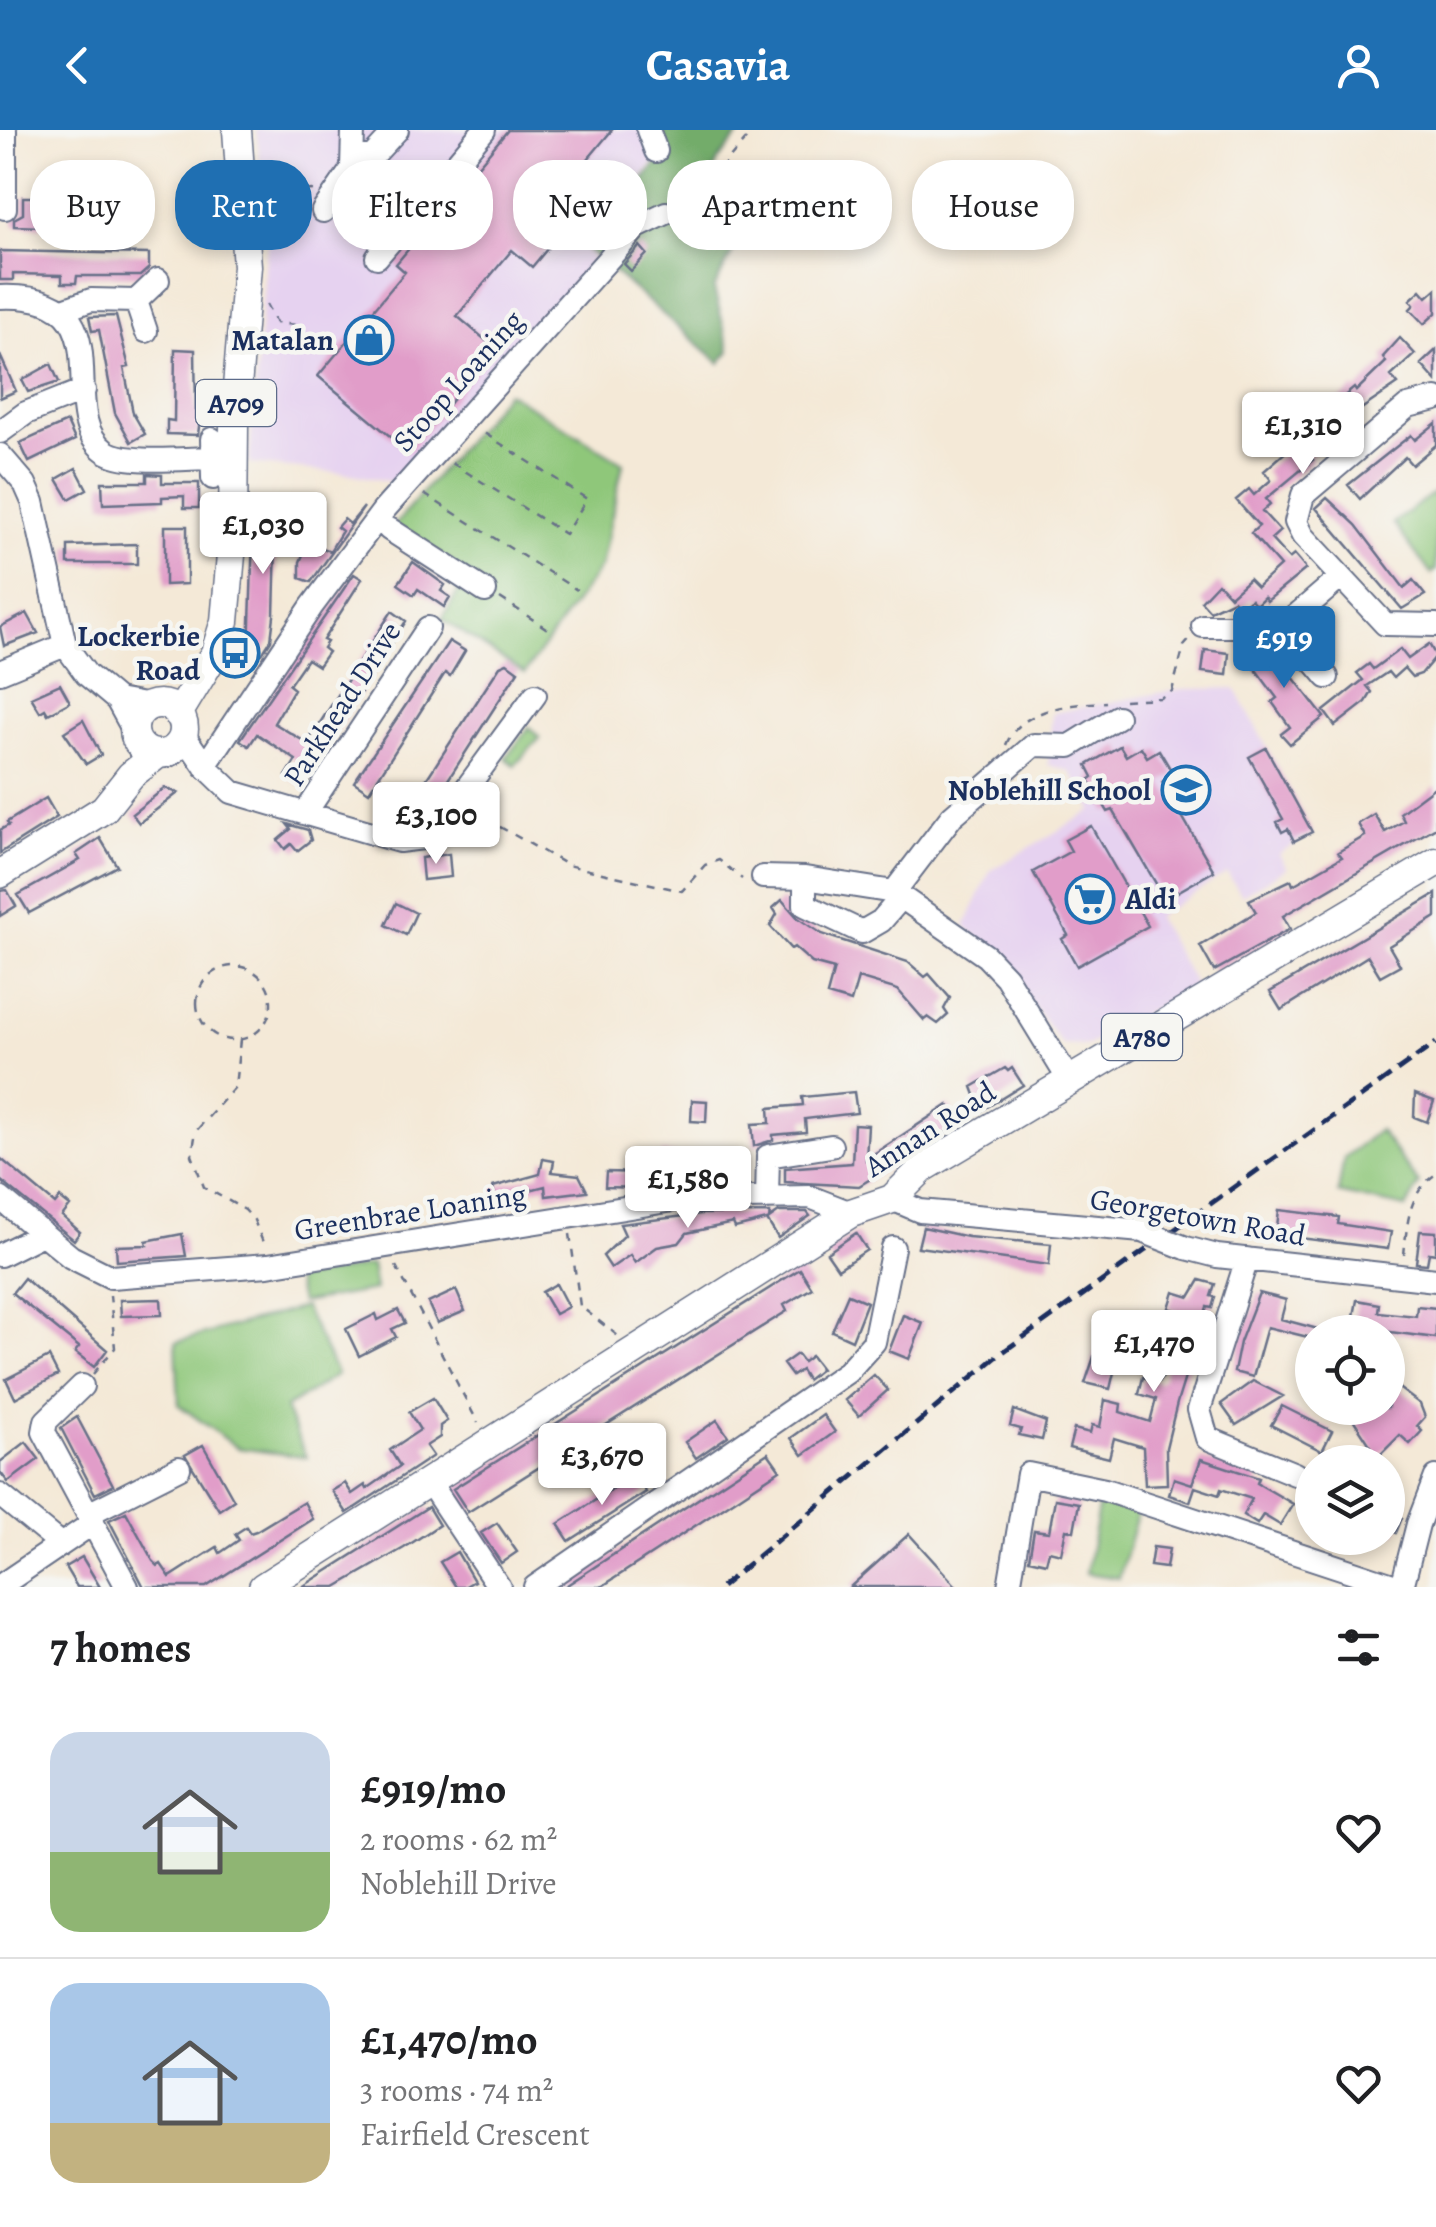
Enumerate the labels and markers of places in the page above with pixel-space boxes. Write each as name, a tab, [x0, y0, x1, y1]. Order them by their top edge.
shop icon: Matalan	[343, 314, 395, 366]
place label: Matalan	[231, 320, 334, 360]
pin: £1,310	[1222, 392, 1384, 477]
pin: £1,030	[182, 492, 344, 577]
pin: £919	[1225, 606, 1343, 691]
place label: Lockerbie Road	[77, 616, 201, 690]
bus stop icon: Lockerbie Road	[209, 627, 261, 679]
school or university icon: Noblehill School	[1160, 764, 1212, 816]
place label: Noblehill School	[948, 770, 1151, 810]
pin: £3,100	[355, 782, 517, 867]
supermarket icon: Aldi	[1064, 873, 1116, 925]
place label: Aldi	[1124, 879, 1177, 919]
pin: £1,580	[607, 1146, 769, 1231]
pin: £1,470	[1073, 1310, 1235, 1395]
pin: £3,670	[521, 1423, 683, 1508]

